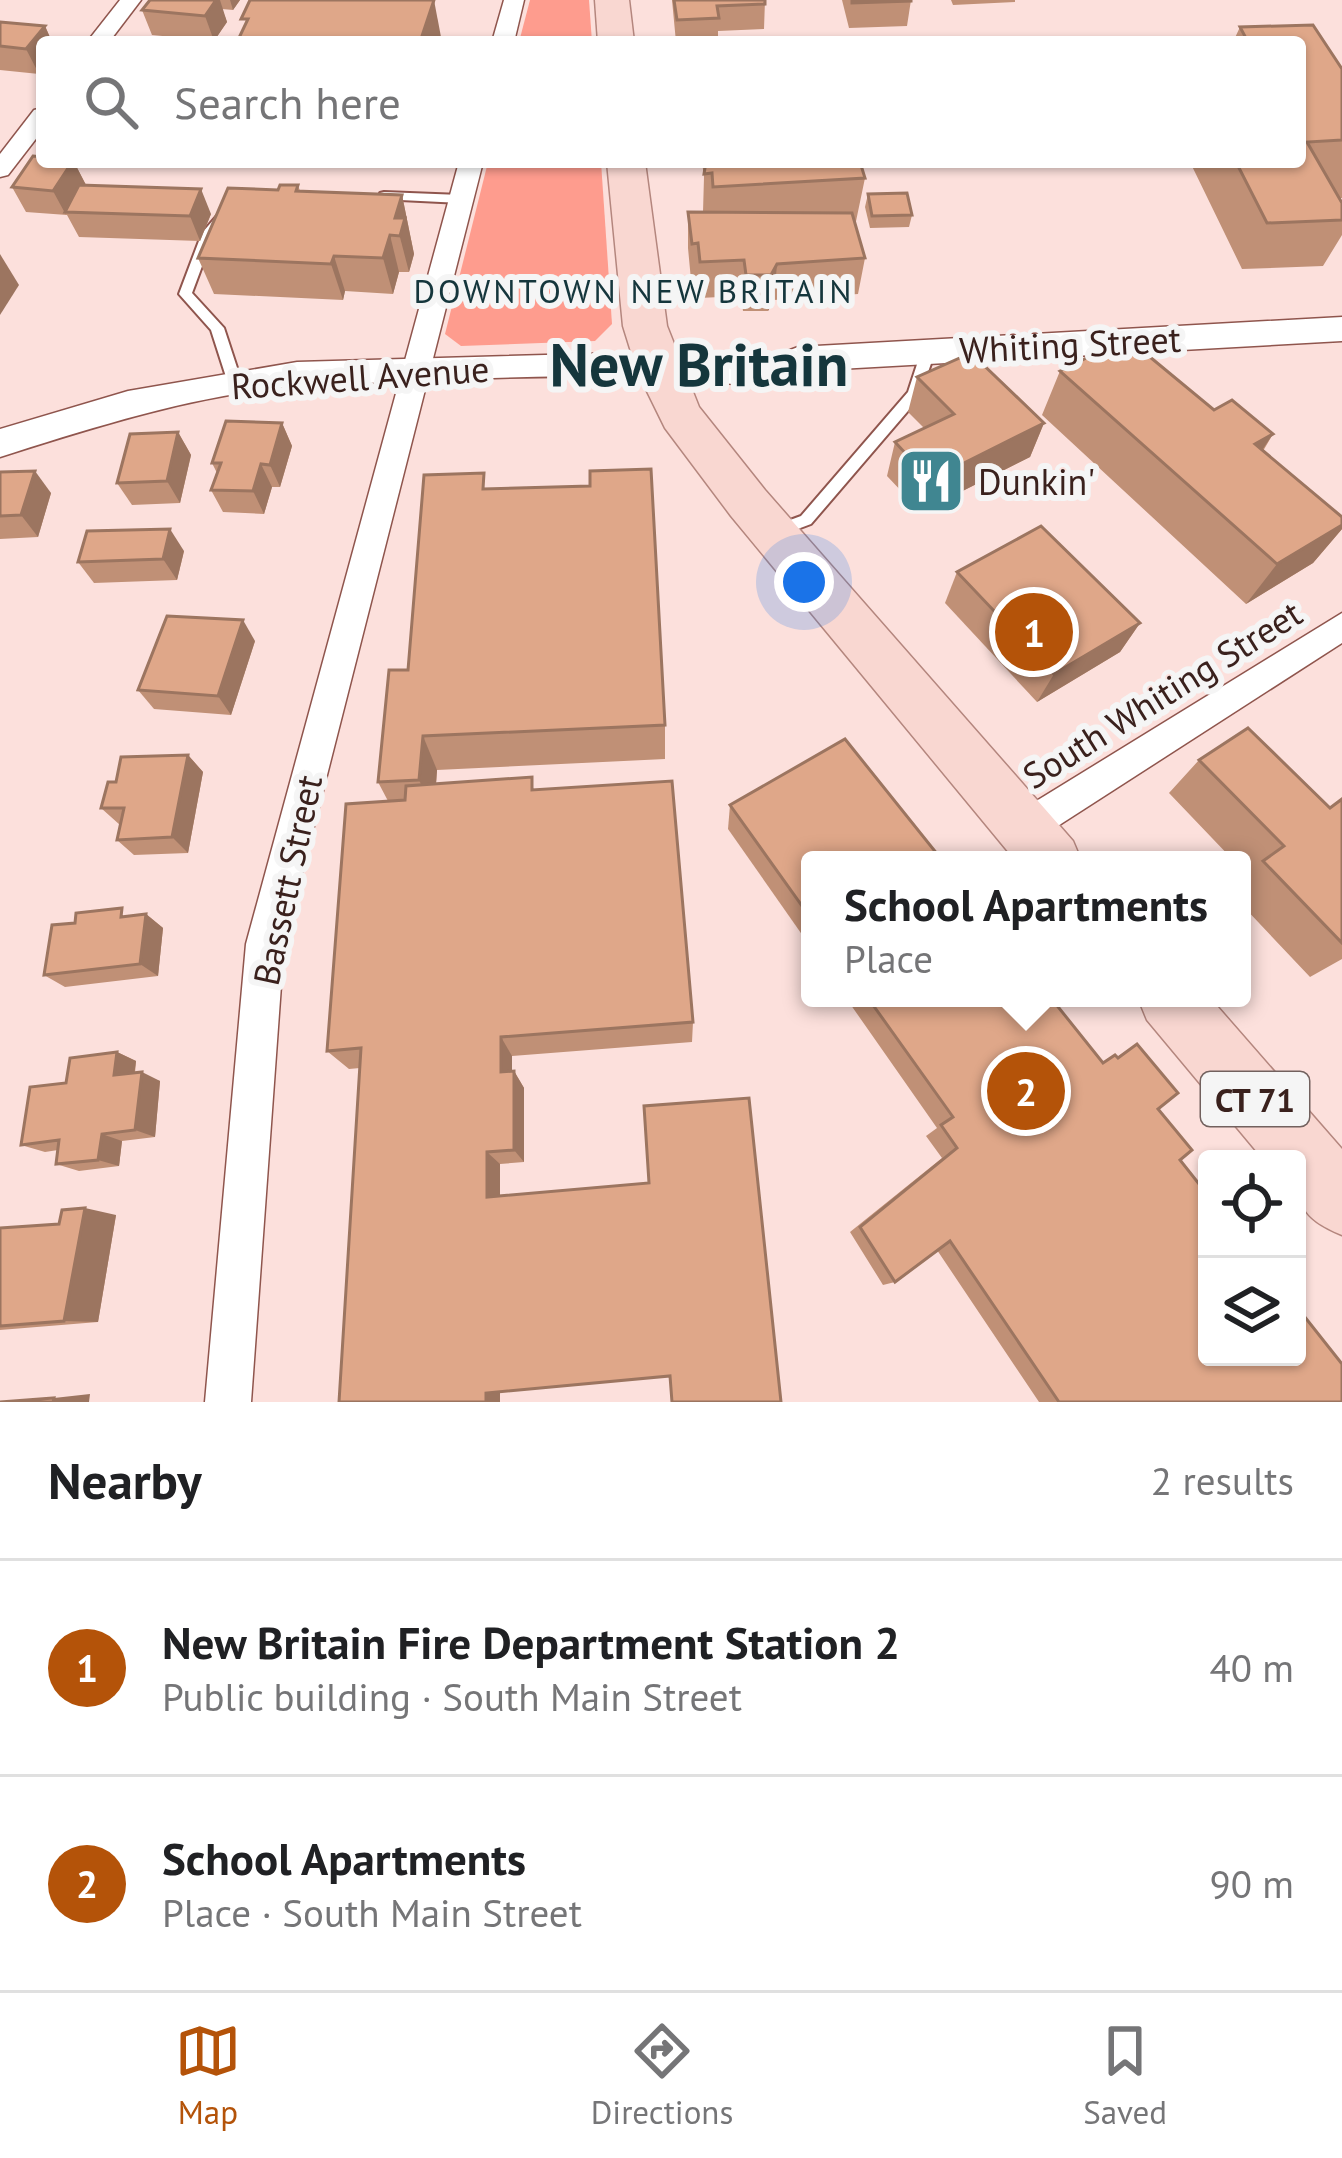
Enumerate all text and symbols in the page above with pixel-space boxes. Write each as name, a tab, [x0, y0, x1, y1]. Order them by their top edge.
search box	[36, 36, 1306, 168]
icon: search	[78, 69, 144, 135]
text: Search here	[174, 73, 401, 131]
district label: DOWNTOWN NEW BRITAIN	[414, 269, 854, 312]
street label: Whiting Street	[958, 315, 1182, 373]
district label: New Britain	[550, 325, 848, 403]
street label: Rockwell Avenue	[229, 345, 491, 409]
restaurant icon: Dunkin'	[896, 446, 966, 516]
place label: Dunkin'	[978, 458, 1095, 505]
your location	[774, 552, 834, 612]
pin: 1	[995, 587, 1073, 677]
street label: South Whiting Street	[1014, 589, 1310, 799]
street label: Bassett Street	[242, 771, 332, 989]
popup	[801, 851, 1251, 1007]
text: School Apartments	[844, 875, 1208, 933]
text: Place	[844, 933, 933, 984]
pin: 2	[987, 1046, 1065, 1136]
road number: CT 71	[1201, 1072, 1309, 1126]
map controls	[1198, 1150, 1306, 1366]
button: locate	[1198, 1150, 1306, 1258]
button: layers	[1198, 1258, 1306, 1366]
text: Nearby	[48, 1447, 202, 1513]
text: 2 results	[1151, 1455, 1294, 1506]
text: New Britain Fire Department Station 2	[162, 1613, 900, 1671]
text: 1	[76, 1642, 98, 1693]
text: 40 m	[1209, 1642, 1294, 1693]
text: Public building · South Main Street	[162, 1671, 742, 1722]
text: School Apartments	[162, 1829, 526, 1887]
text: 2	[76, 1858, 98, 1909]
text: 90 m	[1209, 1858, 1294, 1909]
text: Place · South Main Street	[162, 1887, 582, 1938]
tab: Map	[175, 2018, 241, 2133]
tab: Directions	[591, 2018, 733, 2133]
tab: Saved	[1083, 2018, 1167, 2133]

